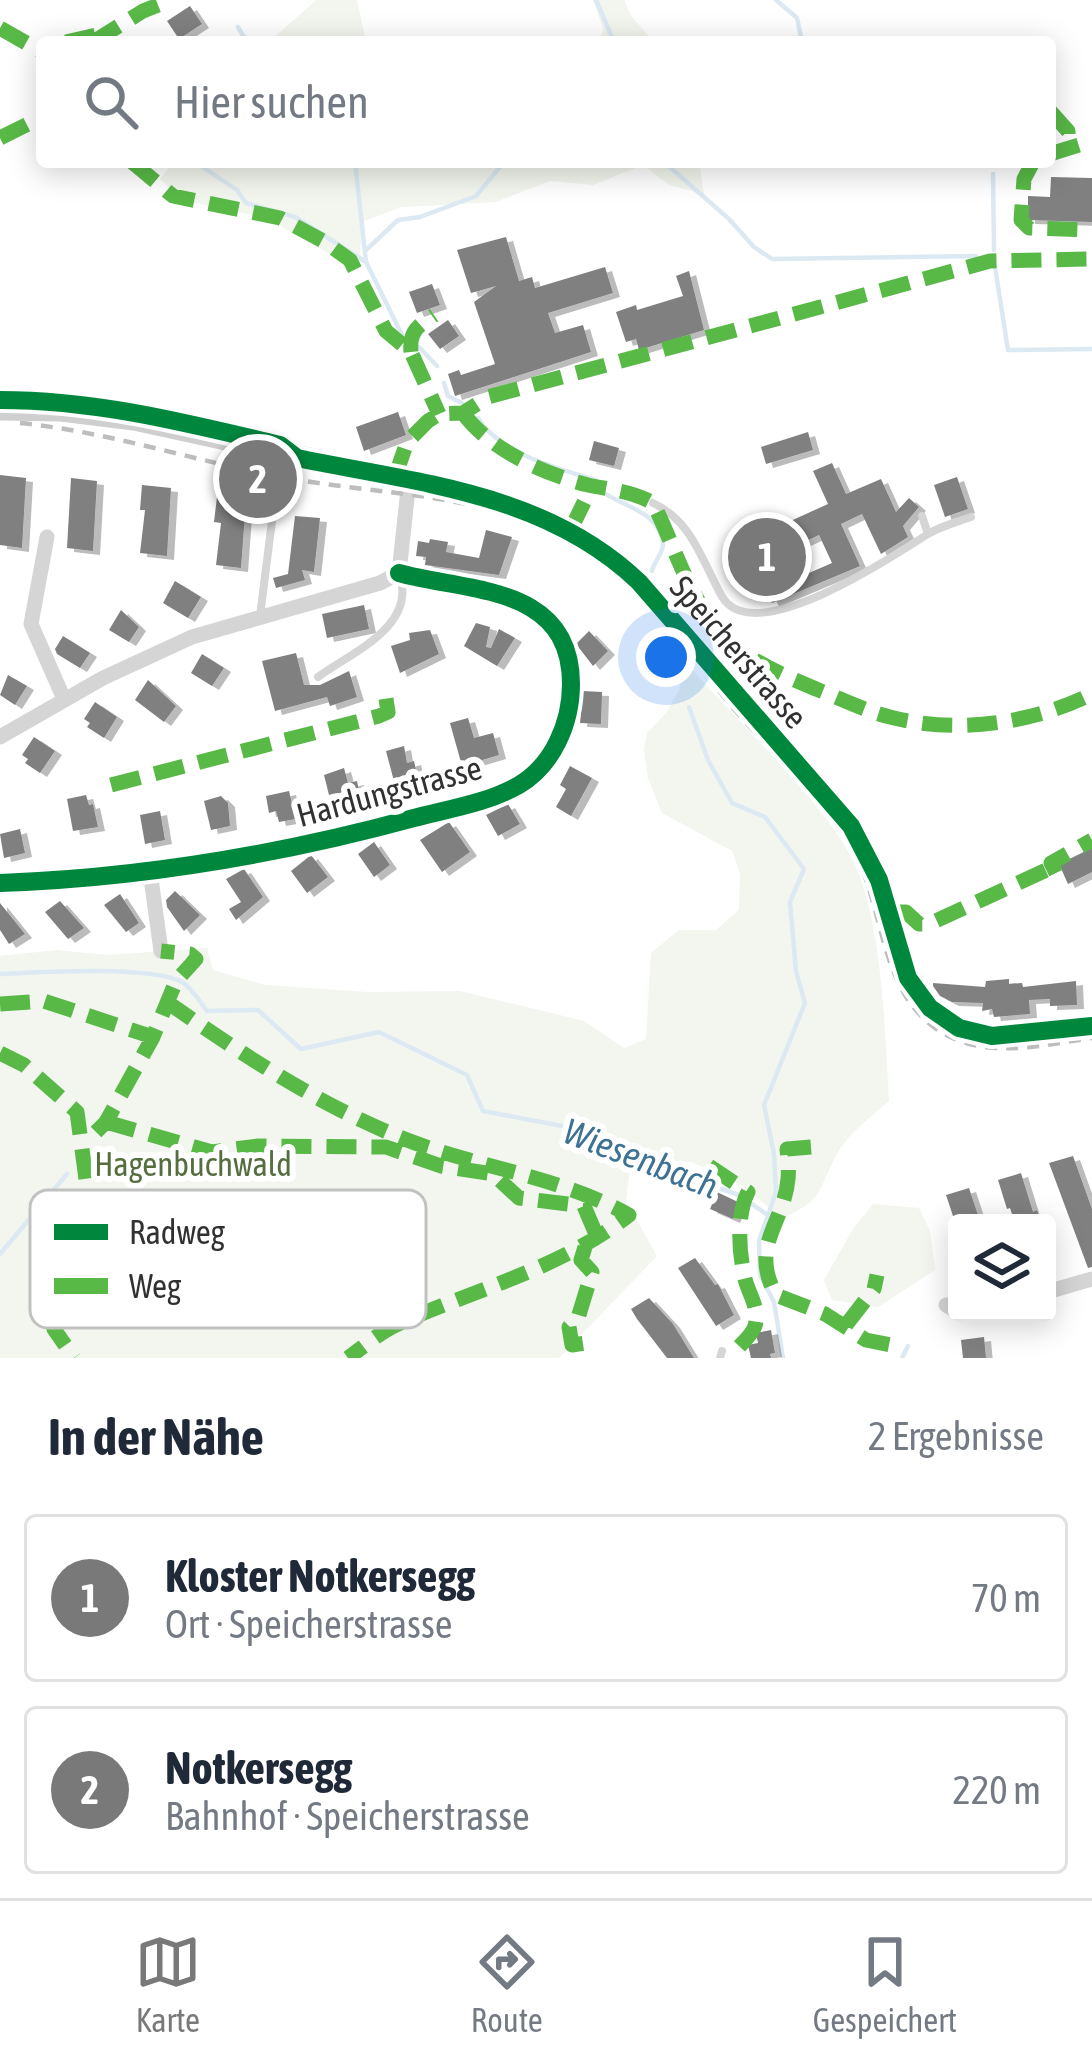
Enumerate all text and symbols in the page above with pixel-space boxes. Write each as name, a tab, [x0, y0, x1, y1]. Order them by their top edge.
search box	[36, 36, 1056, 168]
icon: search	[78, 69, 144, 135]
text: Hier suchen	[174, 76, 369, 128]
pin: 2	[219, 434, 297, 524]
pin: 1	[728, 512, 806, 602]
street label: Speicherstrasse	[663, 568, 815, 736]
your location	[636, 627, 696, 687]
street label: Hardungstrasse	[292, 748, 486, 834]
water label: Wiesenbach	[558, 1109, 724, 1207]
park label: Hagenbuchwald	[94, 1145, 292, 1183]
legend	[30, 1190, 426, 1328]
text: Radweg	[129, 1213, 226, 1251]
map controls	[948, 1214, 1056, 1322]
button: layers	[948, 1214, 1056, 1322]
text: Weg	[129, 1267, 182, 1305]
text: In der Nähe	[48, 1407, 264, 1466]
text: 2 Ergebnisse	[868, 1414, 1044, 1458]
text: Kloster Notkersegg	[165, 1550, 475, 1602]
text: 1	[81, 1576, 99, 1620]
text: 70 m	[971, 1576, 1041, 1620]
text: Ort · Speicherstrasse	[165, 1602, 452, 1646]
text: Notkersegg	[165, 1742, 352, 1794]
text: 2	[81, 1768, 99, 1812]
text: 220 m	[953, 1768, 1041, 1812]
text: Bahnhof · Speicherstrasse	[165, 1794, 530, 1838]
tab: Karte	[135, 1929, 201, 2039]
tab: Route	[471, 1929, 543, 2039]
tab: Gespeichert	[813, 1929, 957, 2039]

